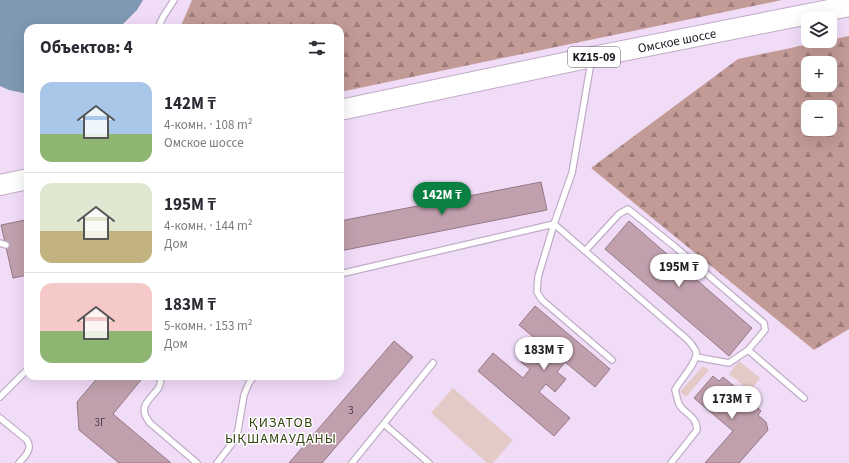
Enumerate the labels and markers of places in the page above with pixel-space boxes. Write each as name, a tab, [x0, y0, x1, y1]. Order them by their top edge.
pin: 142M ₸	[409, 182, 475, 216]
pin: 195M ₸	[646, 254, 712, 288]
pin: 183M ₸	[511, 337, 577, 371]
pin: 173M ₸	[699, 386, 765, 420]

